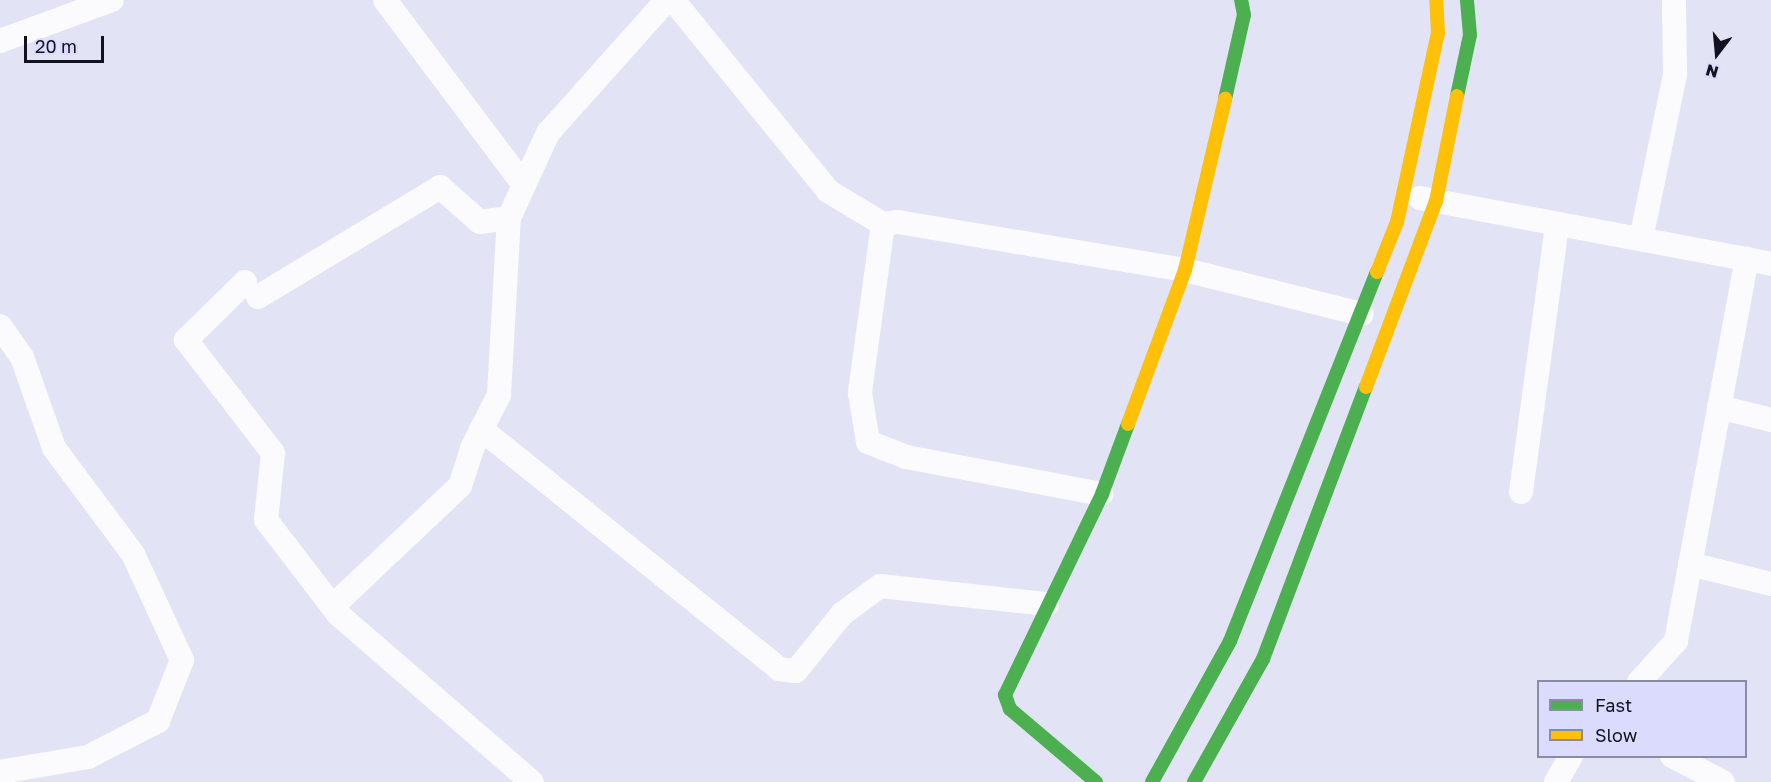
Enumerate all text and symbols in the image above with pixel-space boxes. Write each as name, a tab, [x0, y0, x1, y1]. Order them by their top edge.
scale bar	[27, 24, 106, 62]
north arrow	[1687, 24, 1747, 84]
text: 20 m	[35, 35, 77, 57]
text: N	[1703, 60, 1721, 83]
legend	[1537, 680, 1747, 758]
text: Fast	[1595, 694, 1632, 716]
text: Slow	[1595, 724, 1637, 746]

